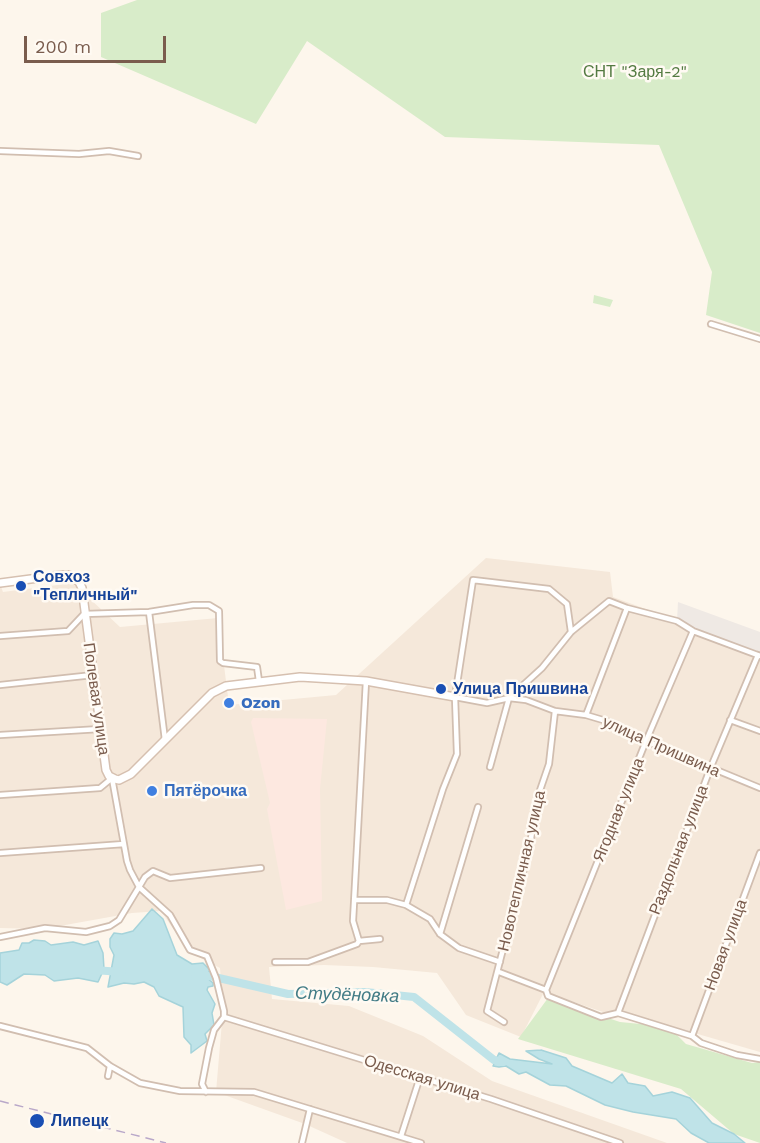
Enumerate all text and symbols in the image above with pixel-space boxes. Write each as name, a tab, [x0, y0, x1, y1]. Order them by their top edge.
scale bar	[27, 24, 170, 62]
text: 200 m	[35, 36, 91, 57]
park label: СНТ "Заря-2"	[583, 62, 687, 82]
place label: Совхоз "Тепличный"	[33, 567, 137, 605]
marker: Совхоз "Тепличный"	[14, 579, 28, 593]
street label: Полевая улица	[79, 641, 113, 757]
place label: Улица Пришвина	[453, 679, 588, 699]
marker: Улица Пришвина	[434, 682, 448, 696]
place label: Ozon	[241, 693, 280, 713]
marker: Ozon	[222, 696, 236, 710]
street label: улица Пришвина	[599, 712, 723, 782]
street label: Ягодная улица	[589, 755, 649, 865]
place label: Пятёрочка	[164, 781, 247, 801]
street label: Раздольная улица	[645, 782, 713, 918]
marker: Пятёрочка	[145, 784, 159, 798]
street label: Новотепличная улица	[494, 789, 550, 953]
street label: Новая улица	[701, 897, 751, 993]
water label: Студёновка	[294, 982, 400, 1008]
street label: Одесская улица	[361, 1051, 483, 1105]
place label: Липецк	[51, 1111, 108, 1131]
marker: Липецк	[28, 1112, 46, 1130]

